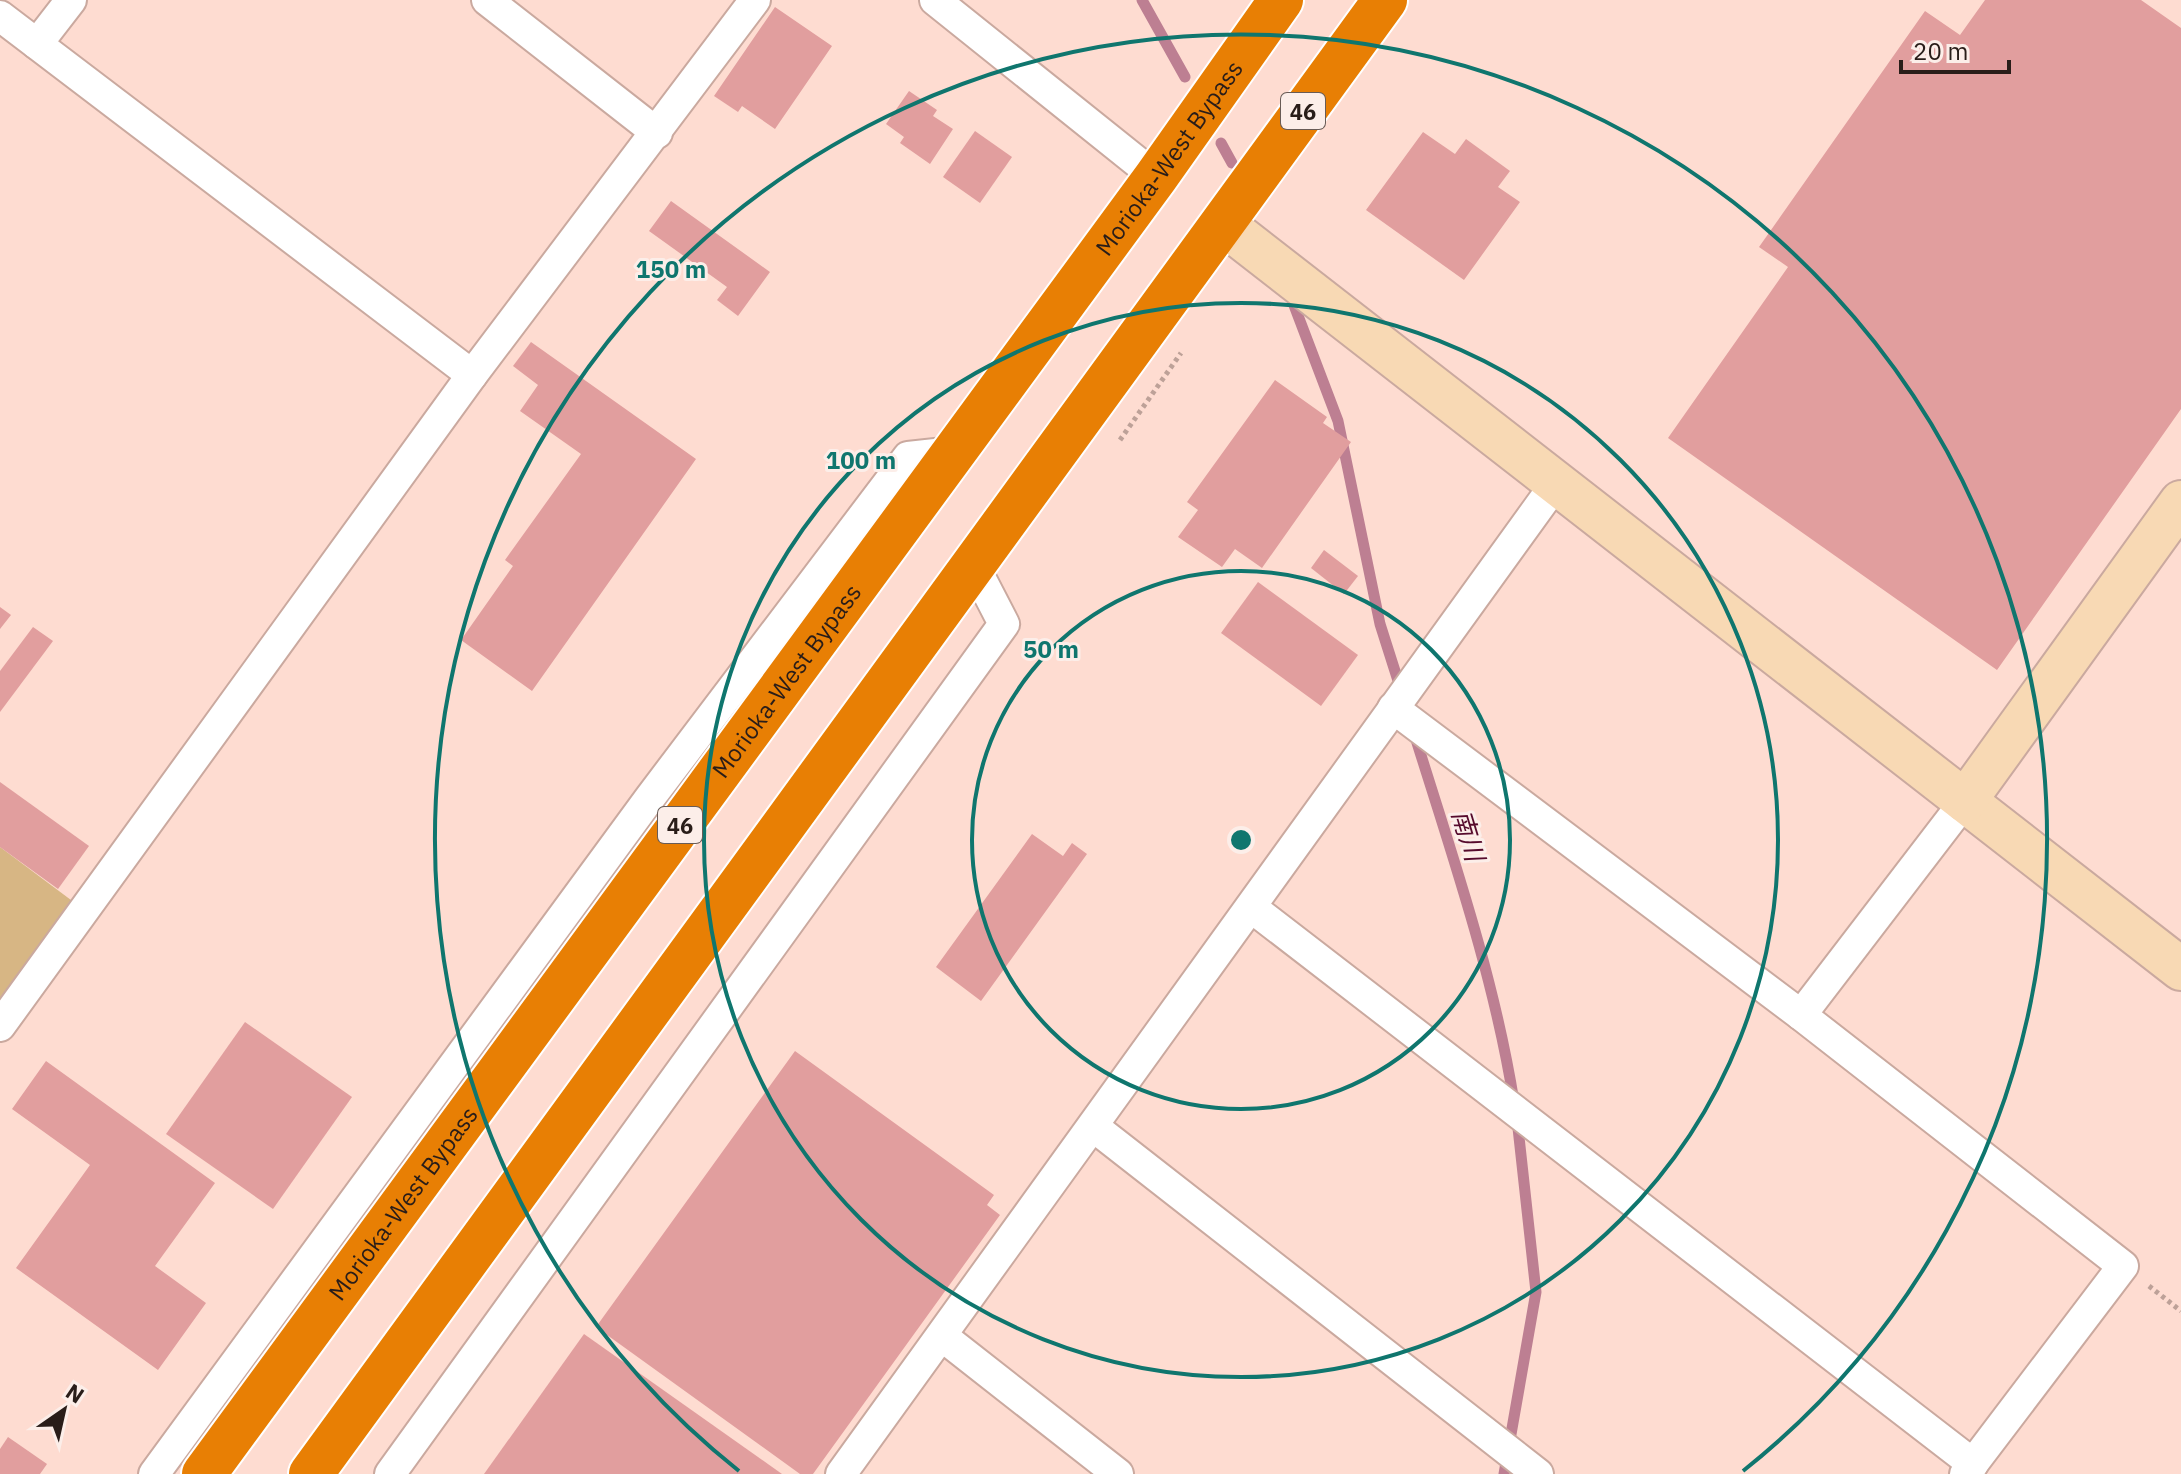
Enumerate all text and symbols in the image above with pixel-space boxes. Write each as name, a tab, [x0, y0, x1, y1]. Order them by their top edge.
scale bar	[1901, 24, 2009, 74]
text: 20 m	[1913, 35, 1968, 67]
street label: Morioka-West Bypass	[1088, 54, 1250, 262]
road number: 46	[1281, 93, 1325, 129]
text: 150 m	[636, 253, 706, 285]
text: 100 m	[826, 444, 896, 476]
street label: Morioka-West Bypass	[704, 577, 868, 784]
text: 50 m	[1023, 633, 1079, 665]
water label: 南川	[1445, 805, 1494, 868]
road number: 46	[658, 807, 702, 843]
centre of rings	[1227, 826, 1255, 854]
street label: Morioka-West Bypass	[321, 1100, 485, 1307]
north arrow	[24, 1370, 104, 1450]
text: N	[61, 1377, 90, 1409]

